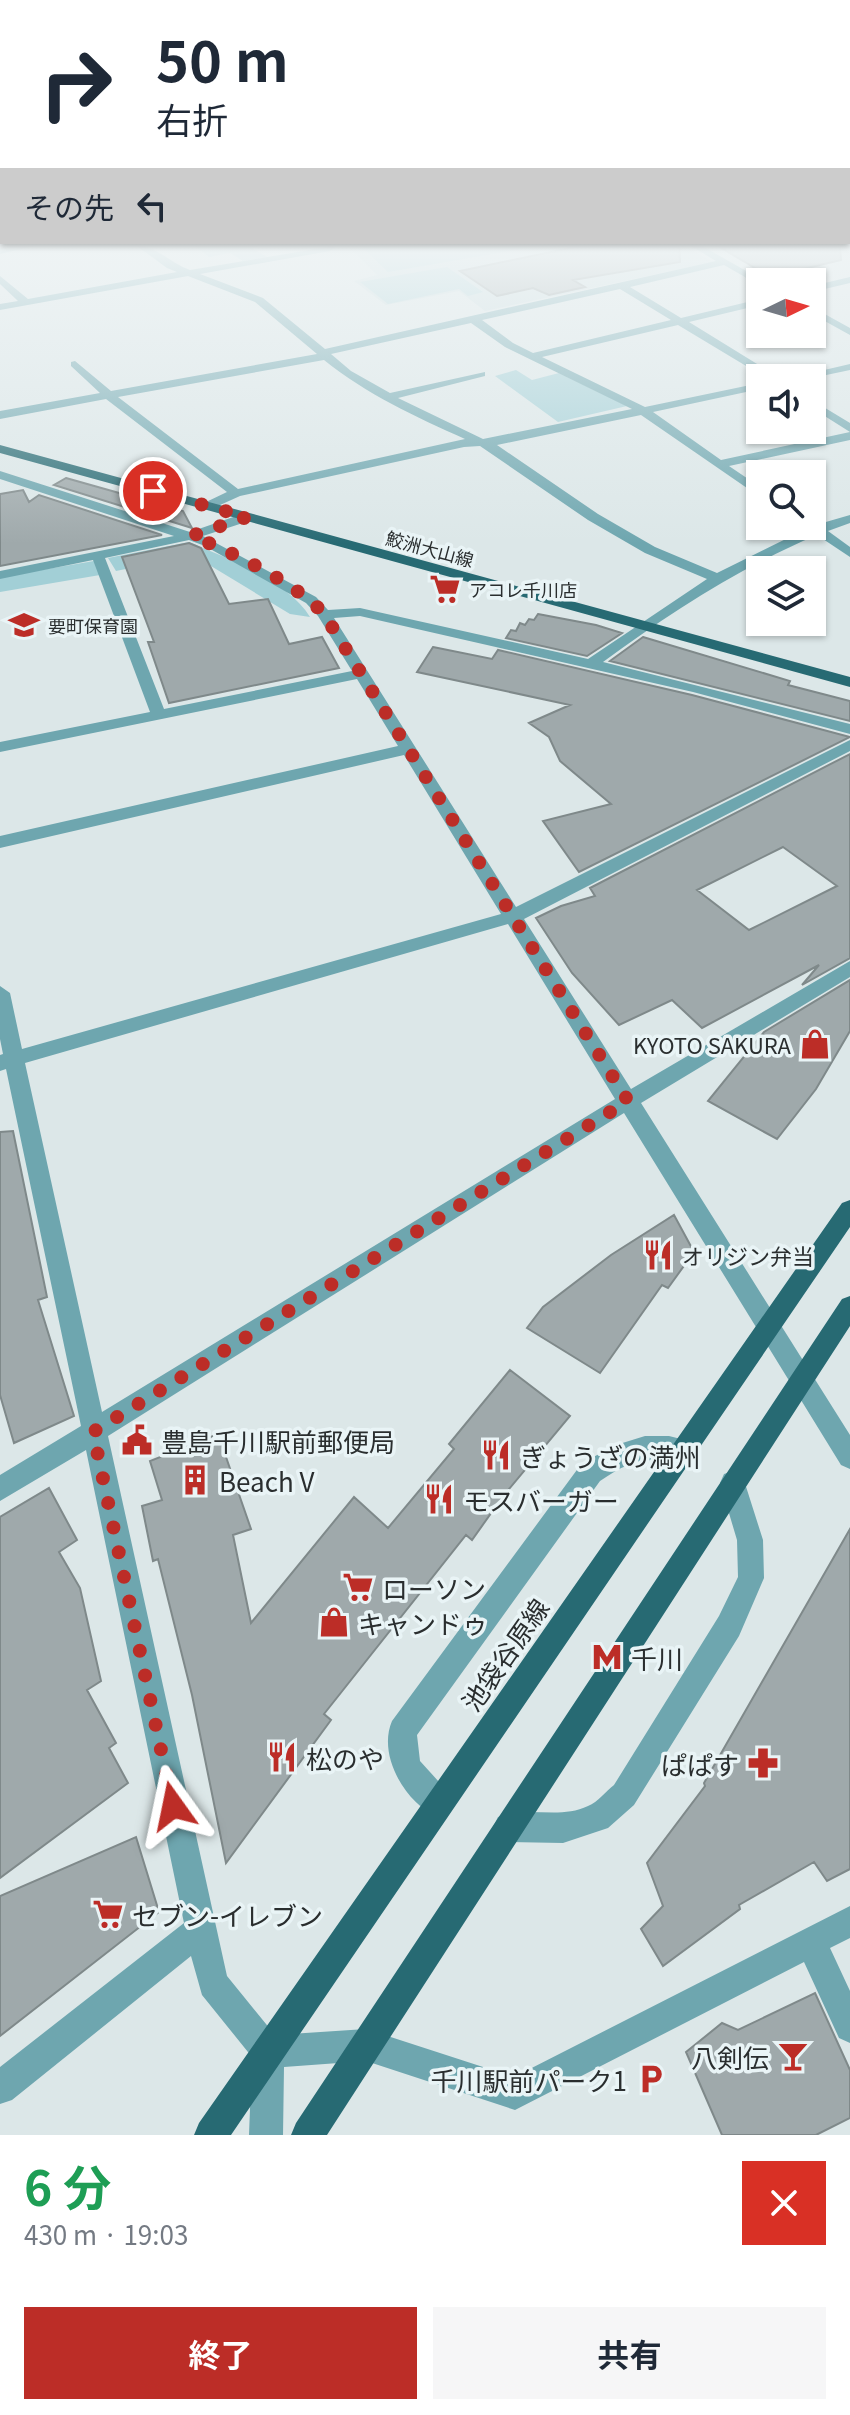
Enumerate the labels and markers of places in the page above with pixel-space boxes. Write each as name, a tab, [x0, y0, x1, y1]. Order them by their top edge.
pin	[119, 457, 187, 525]
supermarket icon: アコレ千川店	[428, 572, 462, 606]
place label: アコレ千川店	[469, 576, 577, 602]
school or university icon: 要町保育園	[7, 608, 41, 642]
place label: 要町保育園	[48, 612, 138, 638]
shop icon: KYOTO SAKURA	[798, 1027, 832, 1061]
place label: KYOTO SAKURA	[633, 1028, 792, 1060]
restaurant icon: オリジン弁当	[641, 1238, 675, 1272]
place label: オリジン弁当	[682, 1239, 814, 1271]
place label: 豊島千川駅前郵便局	[161, 1422, 395, 1459]
public building icon: 豊島千川駅前郵便局	[120, 1423, 154, 1457]
place label: ぎょうざの満州	[520, 1437, 701, 1474]
restaurant icon: ぎょうざの満州	[479, 1438, 513, 1472]
place label: Beach V	[219, 1462, 314, 1499]
building icon: Beach V	[178, 1463, 212, 1497]
place label: モスバーガー	[463, 1481, 619, 1518]
restaurant icon: モスバーガー	[422, 1482, 456, 1516]
place label: ローソン	[382, 1569, 486, 1606]
supermarket icon: ローソン	[341, 1570, 375, 1604]
place label: キャンドゥ	[358, 1604, 488, 1641]
shop icon: キャンドゥ	[317, 1605, 351, 1639]
place label: 千川	[631, 1639, 683, 1676]
metro station icon: 千川	[590, 1640, 624, 1674]
place label: 松のや	[306, 1739, 384, 1776]
restaurant icon: 松のや	[265, 1740, 299, 1774]
place label: ぱぱす	[661, 1745, 739, 1782]
pharmacy icon: ぱぱす	[746, 1746, 780, 1780]
place label: セブン-イレブン	[132, 1896, 323, 1933]
supermarket icon: セブン-イレブン	[91, 1897, 125, 1931]
place label: 八剣伝	[691, 2038, 769, 2075]
bar icon: 八剣伝	[776, 2039, 810, 2073]
place label: 千川駅前パーク1	[431, 2061, 627, 2098]
parking icon: 千川駅前パーク1	[634, 2062, 668, 2096]

